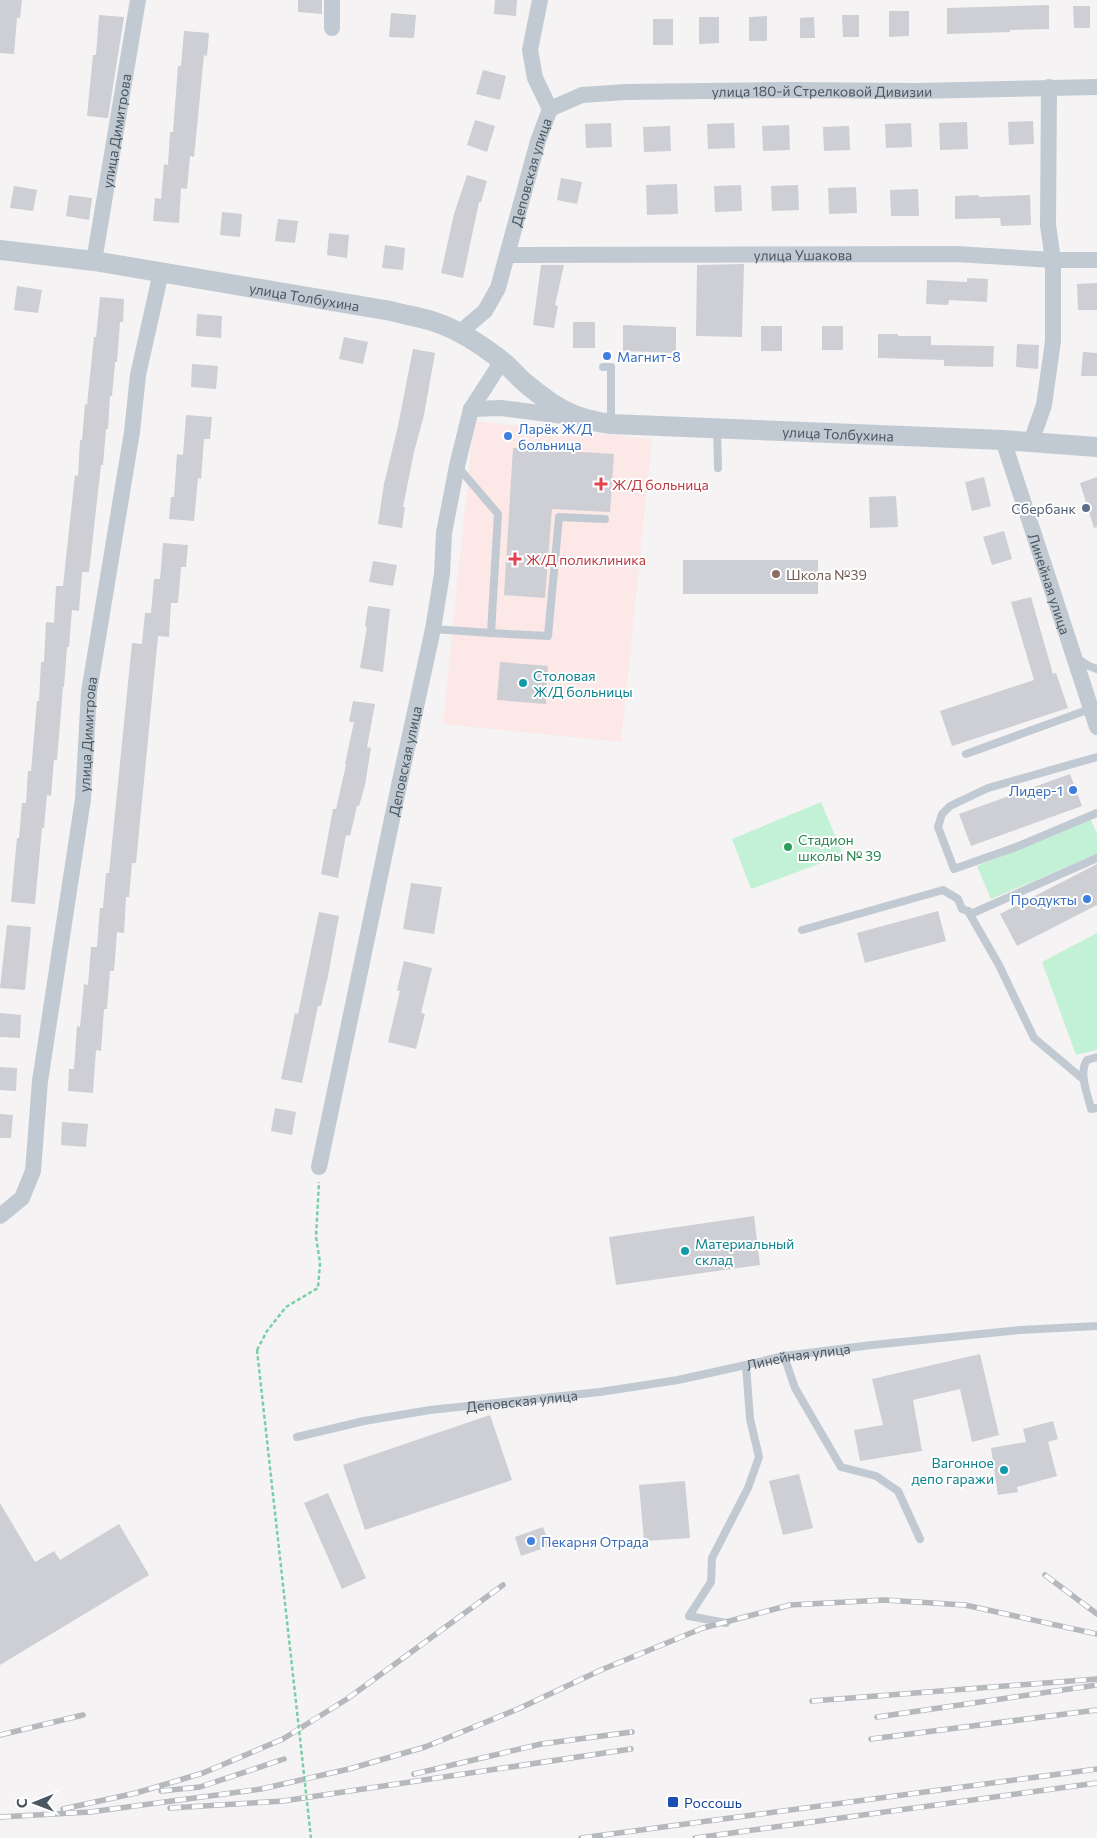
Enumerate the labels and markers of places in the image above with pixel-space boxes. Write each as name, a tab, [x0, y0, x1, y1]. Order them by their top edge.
place label: Магнит-8	[617, 348, 681, 365]
marker: Магнит-8	[601, 350, 613, 362]
place label: Ларёк Ж/Д больница	[518, 420, 592, 453]
marker: Ларёк Ж/Д больница	[502, 430, 514, 442]
place label: Ж/Д больница	[612, 476, 709, 493]
marker: Ж/Д больница	[594, 477, 608, 491]
place label: Сбербанк	[1011, 500, 1076, 517]
marker: Сбербанк	[1080, 502, 1092, 514]
place label: Ж/Д поликлиника	[526, 551, 646, 568]
marker: Ж/Д поликлиника	[508, 552, 522, 566]
place label: Школа №39	[786, 566, 867, 583]
marker: Школа №39	[770, 568, 782, 580]
place label: Столовая Ж/Д больницы	[533, 667, 633, 700]
marker: Столовая Ж/Д больницы	[517, 677, 529, 689]
place label: Лидер-1	[1009, 782, 1063, 799]
marker: Лидер-1	[1067, 784, 1079, 796]
place label: Стадион школы № 39	[798, 831, 882, 864]
marker: Стадион школы № 39	[782, 841, 794, 853]
place label: Продукты	[1011, 891, 1077, 908]
marker: Продукты	[1081, 893, 1093, 905]
place label: Материальный склад	[695, 1235, 794, 1268]
marker: Материальный склад	[679, 1245, 691, 1257]
place label: Вагонное депо гаражи	[911, 1454, 994, 1487]
marker: Вагонное депо гаражи	[998, 1464, 1010, 1476]
place label: Пекарня Отрада	[541, 1533, 649, 1550]
marker: Пекарня Отрада	[525, 1535, 537, 1547]
place label: Россошь	[684, 1794, 742, 1811]
marker: Россошь	[666, 1795, 680, 1809]

